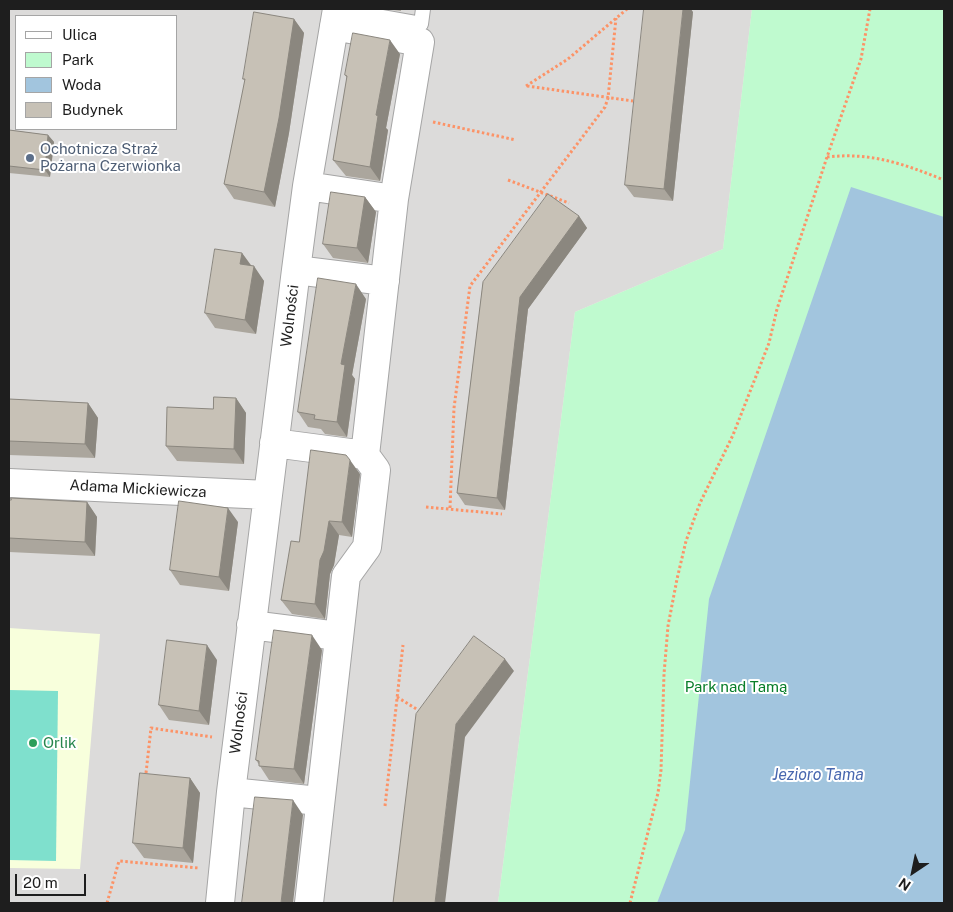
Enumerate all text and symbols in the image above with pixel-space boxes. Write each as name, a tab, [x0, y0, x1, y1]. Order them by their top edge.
legend	[15, 15, 178, 130]
text: Ulica	[62, 26, 97, 43]
text: Park	[62, 51, 94, 68]
text: Woda	[62, 76, 101, 93]
text: Budynek	[62, 101, 123, 118]
place label: Ochotnicza Straż Pożarna Czerwionka	[40, 140, 181, 175]
marker: Ochotnicza Straż Pożarna Czerwionka	[24, 152, 36, 164]
street label: Wolności	[277, 284, 303, 348]
street label: Adama Mickiewicza	[69, 476, 207, 502]
park label: Park nad Tamą	[685, 678, 787, 696]
street label: Wolności	[226, 691, 252, 755]
place label: Orlik	[43, 734, 76, 752]
marker: Orlik	[27, 737, 39, 749]
water label: Jezioro Tama	[772, 765, 864, 785]
north arrow	[888, 847, 938, 897]
scale bar	[18, 864, 89, 896]
text: 20 m	[23, 874, 58, 891]
text: N	[896, 875, 914, 894]

